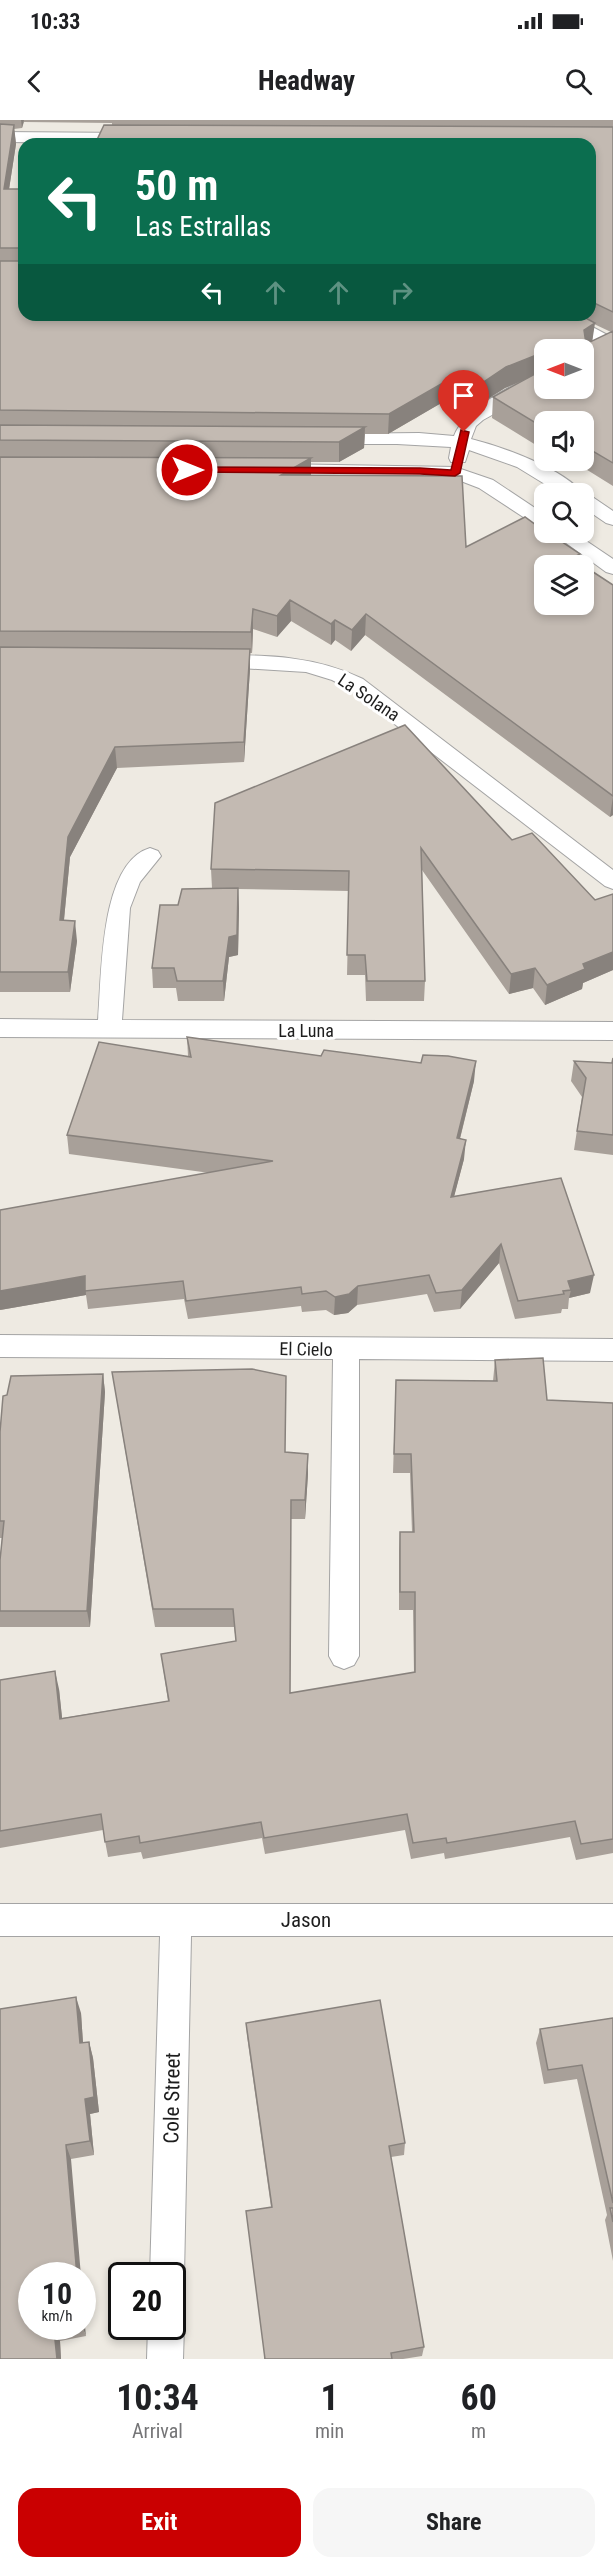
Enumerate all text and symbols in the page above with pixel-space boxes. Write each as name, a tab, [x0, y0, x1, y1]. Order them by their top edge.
text: 10:33	[30, 9, 81, 34]
icon: back	[18, 65, 51, 98]
text: Headway	[258, 65, 355, 97]
icon: search	[562, 65, 595, 98]
text: 50 m	[135, 161, 218, 210]
icon: left	[36, 162, 114, 240]
text: Las Estrallas	[135, 211, 271, 243]
icon: left	[196, 276, 229, 309]
icon: ahead	[259, 276, 292, 309]
icon: ahead	[322, 276, 355, 309]
icon: right	[385, 276, 418, 309]
north arrow	[534, 339, 594, 399]
map controls	[534, 339, 594, 615]
pin	[438, 370, 489, 432]
icon: arrive	[447, 379, 480, 412]
button: sound	[534, 411, 594, 471]
position arrow	[155, 438, 219, 502]
button: search	[534, 483, 594, 543]
button: layers	[534, 555, 594, 615]
street label: La Solana	[334, 669, 404, 725]
street label: La Luna	[278, 1020, 334, 1041]
street label: El Cielo	[279, 1338, 333, 1360]
street label: Jason	[281, 1908, 331, 1932]
street label: Cole Street	[159, 2052, 185, 2144]
speed limit sign: 20	[108, 2262, 186, 2340]
text: 10	[42, 2276, 72, 2311]
text: km/h	[42, 2307, 72, 2325]
text: 10:34	[116, 2377, 199, 2419]
text: 1	[321, 2377, 339, 2419]
text: 60	[460, 2377, 497, 2419]
text: Arrival	[132, 2419, 183, 2443]
text: min	[315, 2419, 344, 2443]
text: m	[471, 2419, 486, 2443]
button: Exit	[18, 2488, 301, 2557]
button: Share	[313, 2488, 595, 2557]

